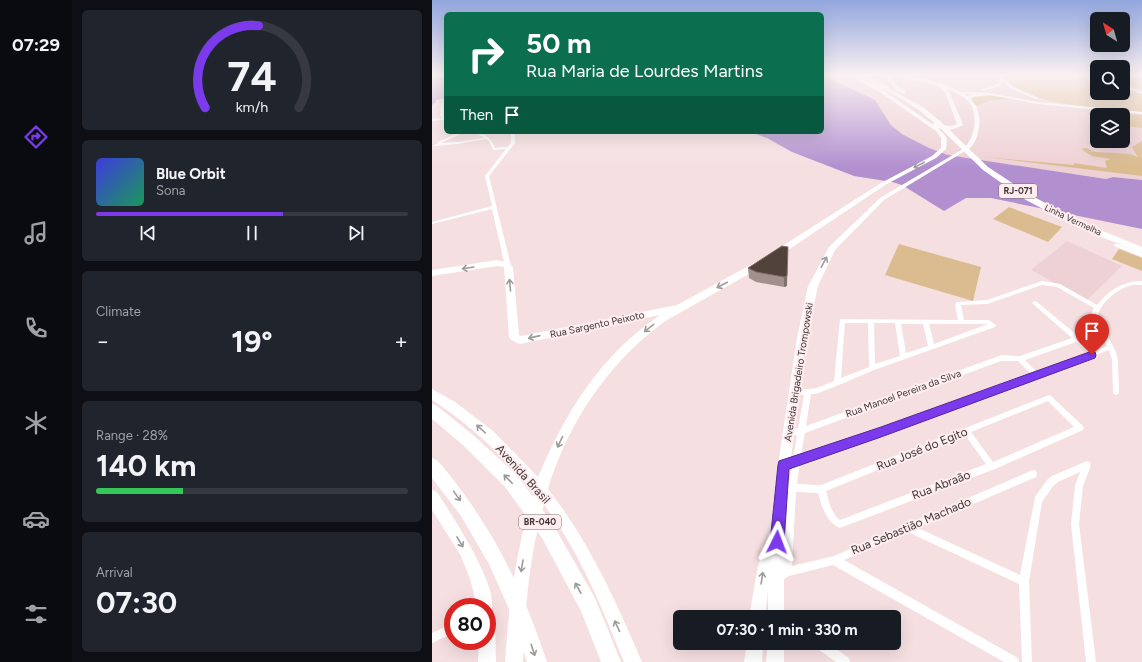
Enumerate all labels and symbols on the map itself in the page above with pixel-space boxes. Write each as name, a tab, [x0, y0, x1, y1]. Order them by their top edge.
north arrow	[1090, 12, 1130, 52]
one-way arrow	[913, 162, 925, 169]
road number: RJ-071	[999, 184, 1037, 198]
street label: Linha Vermelha	[1043, 202, 1104, 238]
one-way arrow	[820, 256, 828, 268]
one-way arrow	[462, 264, 475, 272]
one-way arrow	[507, 279, 514, 292]
one-way arrow	[716, 282, 728, 289]
street label: Avenida Brigadeiro Trompowski	[781, 302, 816, 443]
street label: Rua Sargento Peixoto	[549, 308, 646, 341]
pin	[1075, 314, 1109, 355]
one-way arrow	[643, 324, 654, 332]
one-way arrow	[527, 334, 540, 342]
street label: Rua Manoel Pereira da Silva	[844, 366, 963, 420]
street label: Rua José do Egito	[874, 424, 970, 474]
one-way arrow	[476, 425, 486, 434]
one-way arrow	[556, 436, 563, 448]
street label: Avenida Brasil	[493, 442, 553, 506]
street label: Rua Abraão	[910, 467, 972, 503]
one-way arrow	[504, 474, 513, 484]
one-way arrow	[453, 491, 461, 502]
street label: Rua Sebastião Machado	[849, 494, 973, 558]
road number: BR-040	[519, 515, 561, 529]
position arrow	[756, 521, 798, 563]
one-way arrow	[457, 536, 465, 548]
one-way arrow	[518, 559, 526, 572]
one-way arrow	[759, 572, 767, 585]
one-way arrow	[574, 582, 582, 594]
speed limit sign: 80	[444, 598, 496, 650]
one-way arrow	[613, 621, 620, 633]
one-way arrow	[530, 643, 537, 656]

